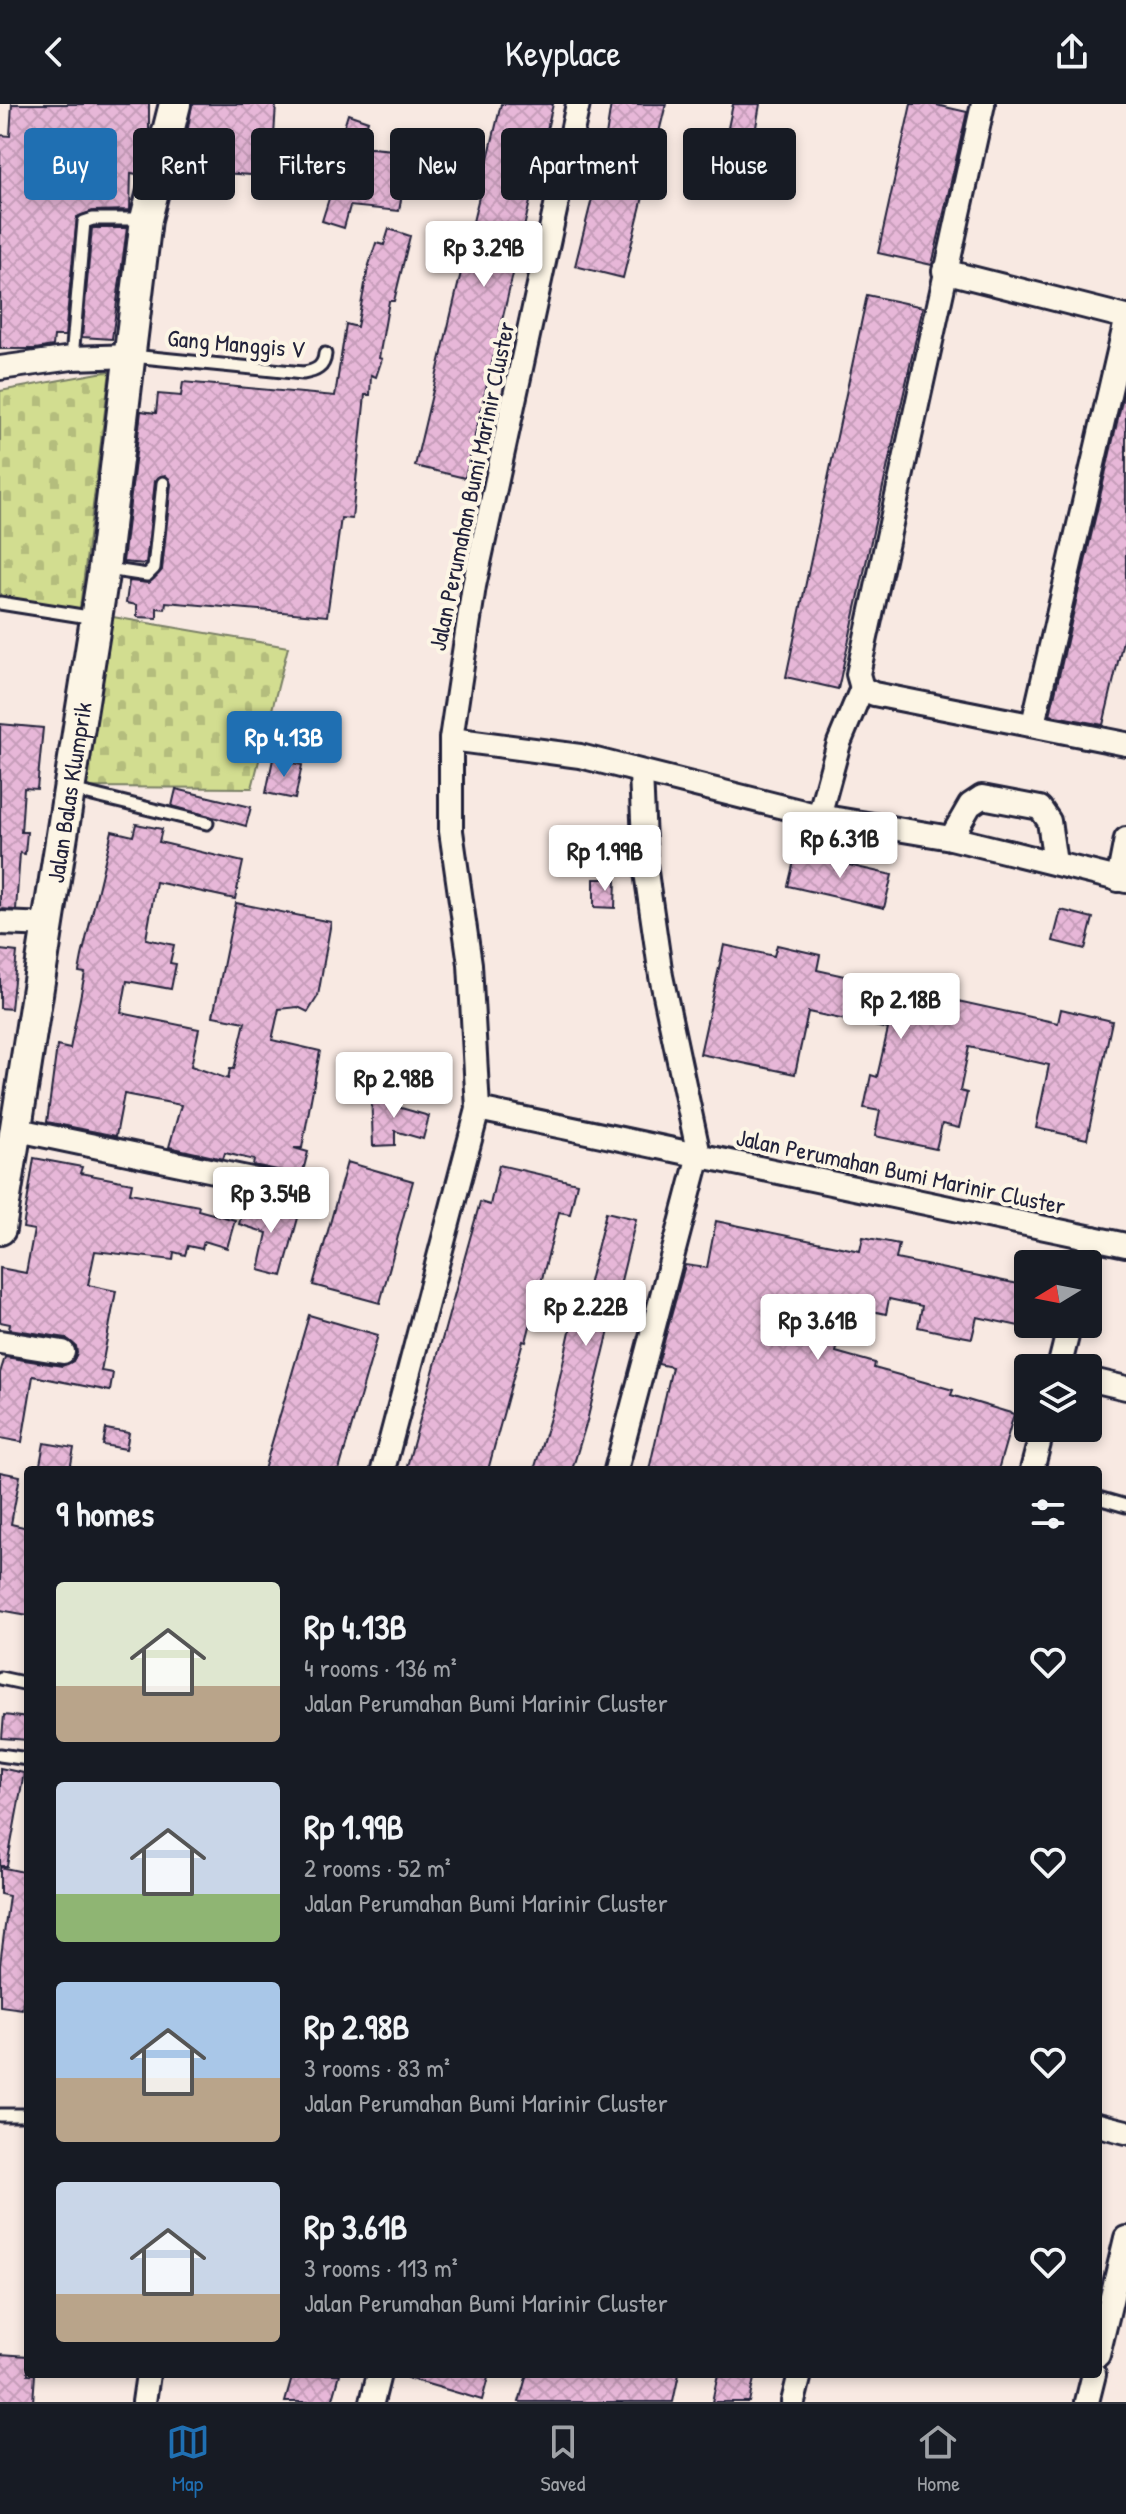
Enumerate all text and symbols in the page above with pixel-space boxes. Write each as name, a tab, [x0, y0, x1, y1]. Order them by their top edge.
text: Keyplace	[505, 28, 621, 77]
icon: back	[32, 30, 76, 74]
icon: share	[1050, 30, 1094, 74]
chip: Buy	[24, 128, 117, 200]
chip: Rent	[133, 128, 235, 200]
chip: Filters	[251, 128, 374, 200]
chip: New	[390, 128, 485, 200]
chip: Apartment	[501, 128, 667, 200]
chip: House	[683, 128, 796, 200]
pin: Rp 3.29B	[401, 221, 567, 289]
text: Rp 3.29B	[443, 229, 525, 264]
street label: Jalan Perumahan Bumi Marinir Cluster	[420, 319, 522, 653]
street label: Gang Manggis V	[166, 321, 306, 365]
street label: Jalan Balas Klumprik	[39, 700, 99, 885]
pin: Rp 4.13B	[201, 711, 367, 779]
text: Rp 4.13B	[245, 719, 323, 754]
pin: Rp 6.31B	[757, 812, 923, 880]
text: Rp 6.31B	[800, 820, 880, 855]
pin: Rp 1.99B	[522, 825, 688, 893]
text: Rp 1.99B	[567, 833, 643, 868]
pin: Rp 2.18B	[818, 973, 984, 1041]
text: Rp 2.18B	[861, 981, 941, 1016]
pin: Rp 2.98B	[311, 1052, 477, 1120]
text: Rp 2.98B	[354, 1060, 434, 1095]
street label: Jalan Perumahan Bumi Marinir Cluster	[734, 1120, 1068, 1222]
pin: Rp 3.54B	[188, 1167, 354, 1235]
text: Rp 3.54B	[231, 1175, 311, 1210]
north arrow	[1014, 1250, 1102, 1338]
map controls	[1014, 1250, 1102, 1442]
pin: Rp 2.22B	[503, 1280, 669, 1348]
text: Rp 2.22B	[544, 1288, 628, 1323]
pin: Rp 3.61B	[735, 1294, 901, 1362]
text: Rp 3.61B	[778, 1302, 858, 1337]
button: layers	[1014, 1354, 1102, 1442]
text: 9 homes	[56, 1491, 154, 1537]
icon: filters	[1026, 1492, 1070, 1536]
text: Rp 4.13B	[304, 1604, 407, 1650]
icon: home	[120, 1614, 216, 1710]
icon: heart	[1026, 1640, 1070, 1684]
text: 4 rooms · 136 m²	[304, 1650, 457, 1685]
text: Jalan Perumahan Bumi Marinir Cluster	[304, 1685, 668, 1720]
text: Rp 1.99B	[304, 1804, 404, 1850]
icon: home	[120, 1814, 216, 1910]
icon: heart	[1026, 1840, 1070, 1884]
text: 2 rooms · 52 m²	[304, 1850, 451, 1885]
text: Jalan Perumahan Bumi Marinir Cluster	[304, 1885, 668, 1920]
text: Rp 2.98B	[304, 2004, 409, 2050]
icon: home	[120, 2014, 216, 2110]
icon: heart	[1026, 2040, 1070, 2084]
text: 3 rooms · 83 m²	[304, 2050, 450, 2085]
text: Jalan Perumahan Bumi Marinir Cluster	[304, 2085, 668, 2120]
text: Rp 3.61B	[304, 2204, 407, 2250]
icon: home	[120, 2214, 216, 2310]
icon: heart	[1026, 2240, 1070, 2284]
text: 3 rooms · 113 m²	[304, 2250, 458, 2285]
text: Jalan Perumahan Bumi Marinir Cluster	[304, 2285, 668, 2320]
tab: Map	[166, 2420, 210, 2498]
tab: Saved	[541, 2420, 585, 2498]
tab: Home	[916, 2420, 960, 2498]

